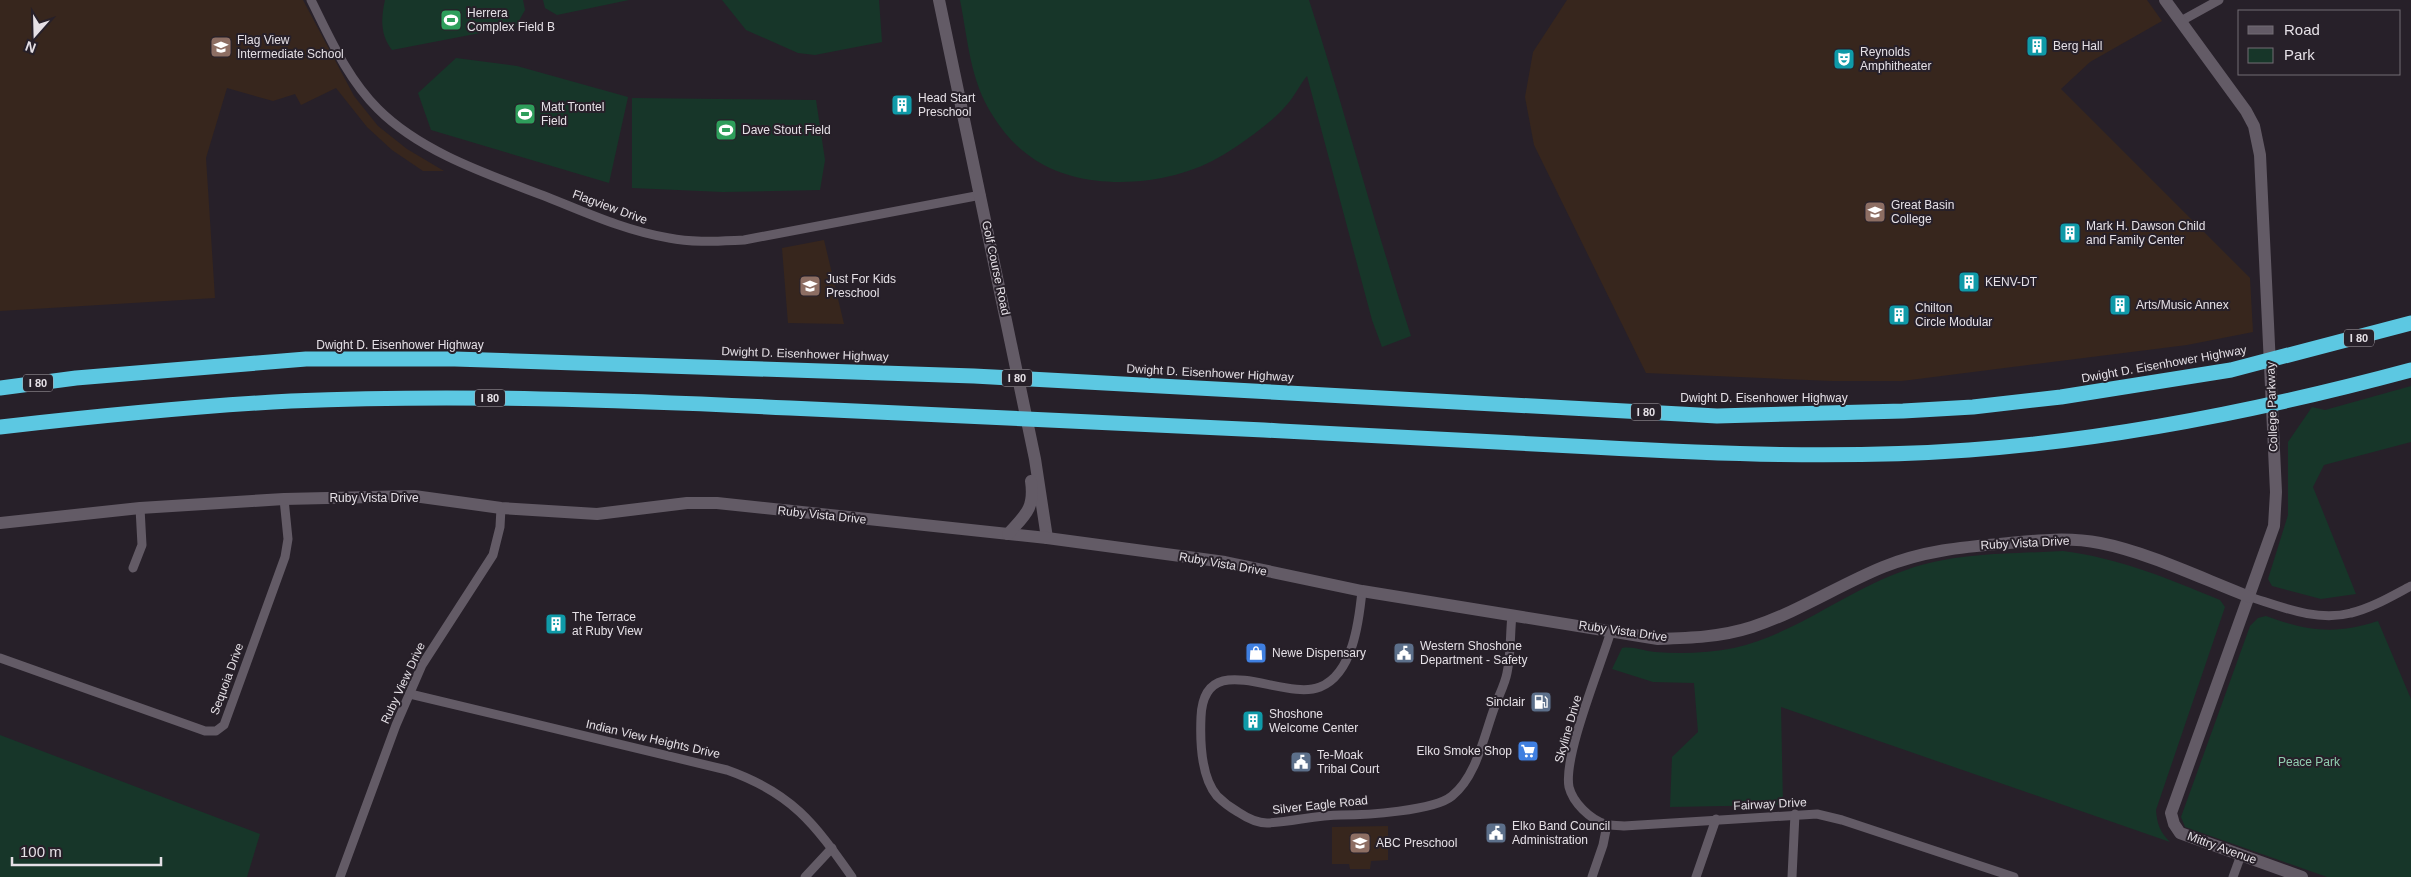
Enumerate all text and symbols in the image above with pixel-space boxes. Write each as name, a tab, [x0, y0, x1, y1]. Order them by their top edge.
place label: Herrera Complex Field B	[467, 6, 555, 34]
sports icon: Herrera Complex Field B	[439, 8, 463, 32]
north arrow	[10, 10, 60, 60]
legend	[2238, 10, 2401, 75]
text: Road	[2284, 21, 2320, 38]
place label: Flag View Intermediate School	[237, 33, 344, 61]
building icon: Berg Hall	[2025, 34, 2049, 58]
school or university icon: Flag View Intermediate School	[209, 35, 233, 59]
text: N	[23, 38, 38, 56]
place label: Berg Hall	[2053, 39, 2102, 53]
place label: Reynolds Amphitheater	[1860, 45, 1931, 73]
text: Park	[2284, 46, 2315, 63]
theatre icon: Reynolds Amphitheater	[1832, 47, 1856, 71]
place label: Head Start Preschool	[918, 91, 976, 119]
building icon: Head Start Preschool	[890, 93, 914, 117]
place label: Matt Trontel Field	[541, 100, 604, 128]
sports icon: Matt Trontel Field	[513, 102, 537, 126]
sports icon: Dave Stout Field	[714, 118, 738, 142]
place label: Dave Stout Field	[742, 123, 831, 137]
street label: Flagview Drive	[571, 187, 650, 227]
place label: Great Basin College	[1891, 198, 1954, 226]
school or university icon: Great Basin College	[1863, 200, 1887, 224]
place label: Mark H. Dawson Child and Family Center	[2086, 219, 2205, 247]
street label: Golf Course Road	[979, 220, 1013, 316]
building icon: Mark H. Dawson Child and Family Center	[2058, 221, 2082, 245]
building icon: KENV-DT	[1957, 270, 1981, 294]
place label: Just For Kids Preschool	[826, 272, 896, 300]
school or university icon: Just For Kids Preschool	[798, 274, 822, 298]
place label: KENV-DT	[1985, 275, 2038, 289]
building icon: Arts/Music Annex	[2108, 293, 2132, 317]
place label: Arts/Music Annex	[2136, 298, 2229, 312]
place label: Chilton Circle Modular	[1915, 301, 1992, 329]
building icon: Chilton Circle Modular	[1887, 303, 1911, 327]
road number: I 80	[2344, 329, 2374, 346]
street label: Dwight D. Eisenhower Highway	[316, 338, 484, 352]
street label: Dwight D. Eisenhower Highway	[2080, 343, 2248, 385]
street label: Dwight D. Eisenhower Highway	[721, 344, 889, 364]
street label: Dwight D. Eisenhower Highway	[1126, 362, 1294, 384]
street label: College Parkway	[2263, 362, 2281, 452]
road number: I 80	[1002, 369, 1032, 386]
road number: I 80	[23, 374, 53, 392]
road number: I 80	[475, 389, 505, 406]
street label: Dwight D. Eisenhower Highway	[1680, 391, 1848, 405]
road number: I 80	[1631, 404, 1661, 421]
street label: Ruby Vista Drive	[329, 491, 419, 505]
street label: Ruby Vista Drive	[777, 503, 867, 527]
street label: Ruby Vista Drive	[1980, 534, 2070, 552]
street label: Ruby Vista Drive	[1178, 549, 1268, 579]
place label: The Terrace at Ruby View	[572, 610, 643, 638]
building icon: The Terrace at Ruby View	[544, 612, 568, 636]
street label: Ruby Vista Drive	[1578, 618, 1668, 644]
place label: Western Shoshone Department - Safety	[1420, 639, 1527, 667]
street label: Ruby View Drive	[378, 640, 428, 726]
street label: Sequoia Drive	[208, 641, 247, 717]
shop icon: Newe Dispensary	[1244, 641, 1268, 665]
public building icon: Western Shoshone Department - Safety	[1392, 641, 1416, 665]
place label: Newe Dispensary	[1272, 646, 1366, 660]
fuel station icon: Sinclair	[1529, 690, 1553, 714]
street label: Skyline Drive	[1552, 693, 1584, 765]
place label: Sinclair	[1486, 695, 1525, 709]
place label: Shoshone Welcome Center	[1269, 707, 1358, 735]
building icon: Shoshone Welcome Center	[1241, 709, 1265, 733]
street label: Indian View Heights Drive	[585, 717, 722, 761]
supermarket icon: Elko Smoke Shop	[1516, 739, 1540, 763]
place label: Elko Smoke Shop	[1417, 744, 1512, 758]
place label: Te-Moak Tribal Court	[1317, 748, 1380, 776]
public building icon: Te-Moak Tribal Court	[1289, 750, 1313, 774]
park label: Peace Park	[2278, 755, 2341, 769]
street label: Silver Eagle Road	[1272, 793, 1368, 817]
street label: Fairway Drive	[1733, 795, 1807, 813]
place label: Elko Band Council Administration	[1512, 819, 1610, 847]
public building icon: Elko Band Council Administration	[1484, 821, 1508, 845]
street label: Mittry Avenue	[2186, 829, 2259, 867]
school or university icon: ABC Preschool	[1348, 831, 1372, 855]
scale bar	[12, 834, 161, 866]
place label: ABC Preschool	[1376, 836, 1457, 850]
text: 100 m	[20, 843, 62, 860]

